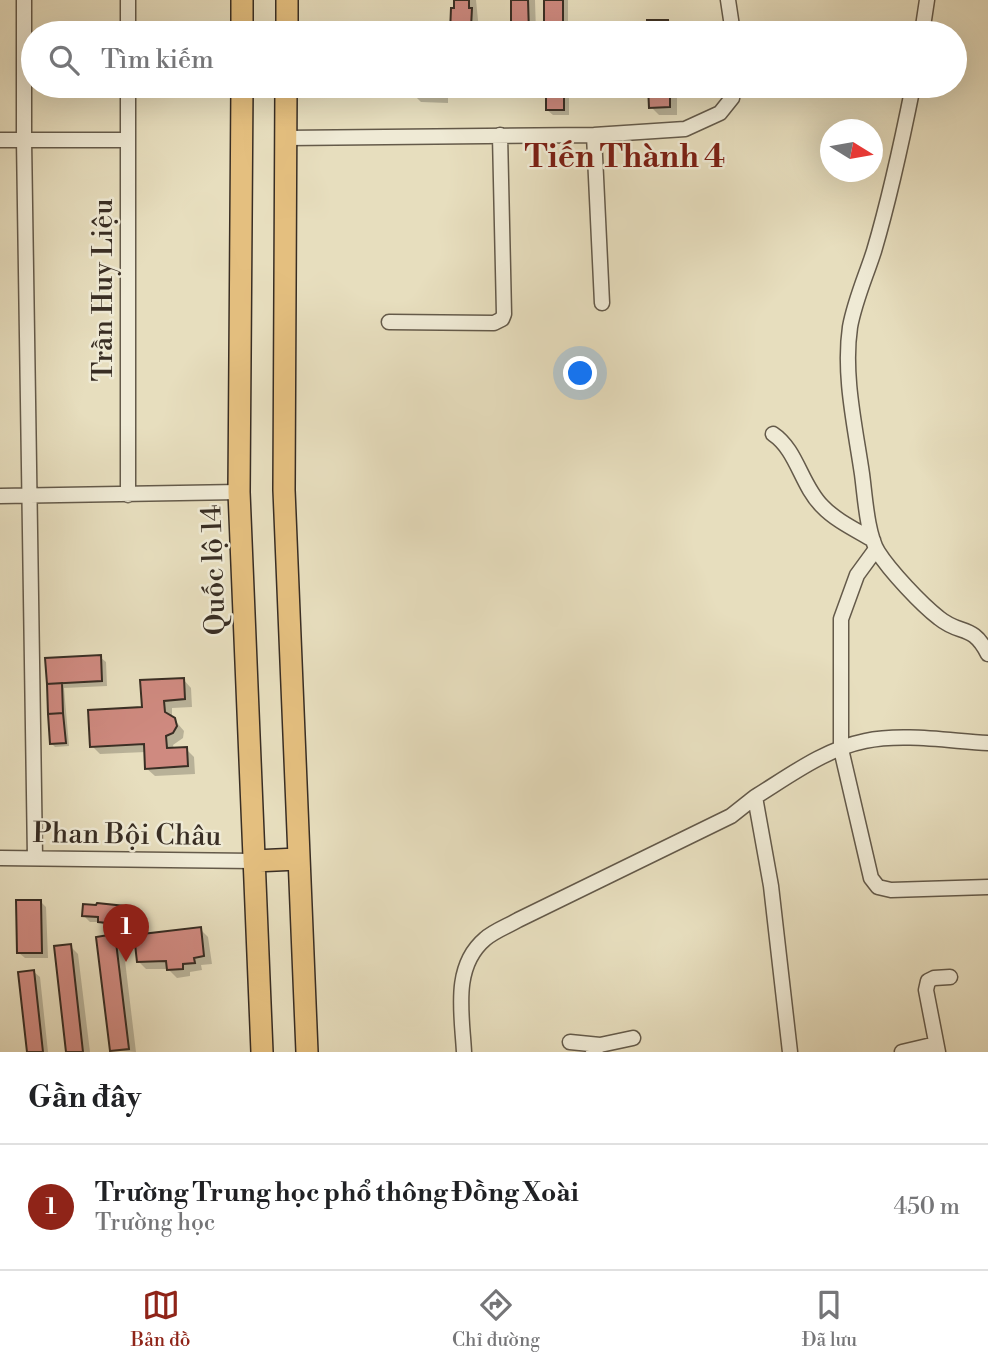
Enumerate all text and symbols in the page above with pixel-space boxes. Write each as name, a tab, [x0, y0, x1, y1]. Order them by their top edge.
search box	[21, 21, 967, 98]
icon: search	[45, 41, 83, 79]
text: Tìm kiếm	[101, 44, 214, 76]
north arrow	[820, 119, 883, 182]
district label: Tiến Thành 4	[524, 137, 726, 177]
street label: Trần Huy Liệu	[86, 199, 121, 381]
your location	[563, 356, 597, 390]
street label: Quốc lộ 14	[194, 504, 234, 636]
street label: Phan Bội Châu	[32, 816, 222, 854]
pin: 1	[103, 904, 149, 962]
text: Gần đây	[28, 1079, 141, 1117]
text: Trường Trung học phổ thông Đồng Xoài	[95, 1177, 579, 1209]
text: 1	[45, 1193, 57, 1221]
text: 450 m	[894, 1193, 960, 1221]
text: Trường học	[95, 1209, 215, 1237]
tab: Bản đồ	[131, 1286, 190, 1352]
tab: Chỉ đường	[452, 1286, 540, 1352]
tab: Đã lưu	[802, 1286, 857, 1352]

